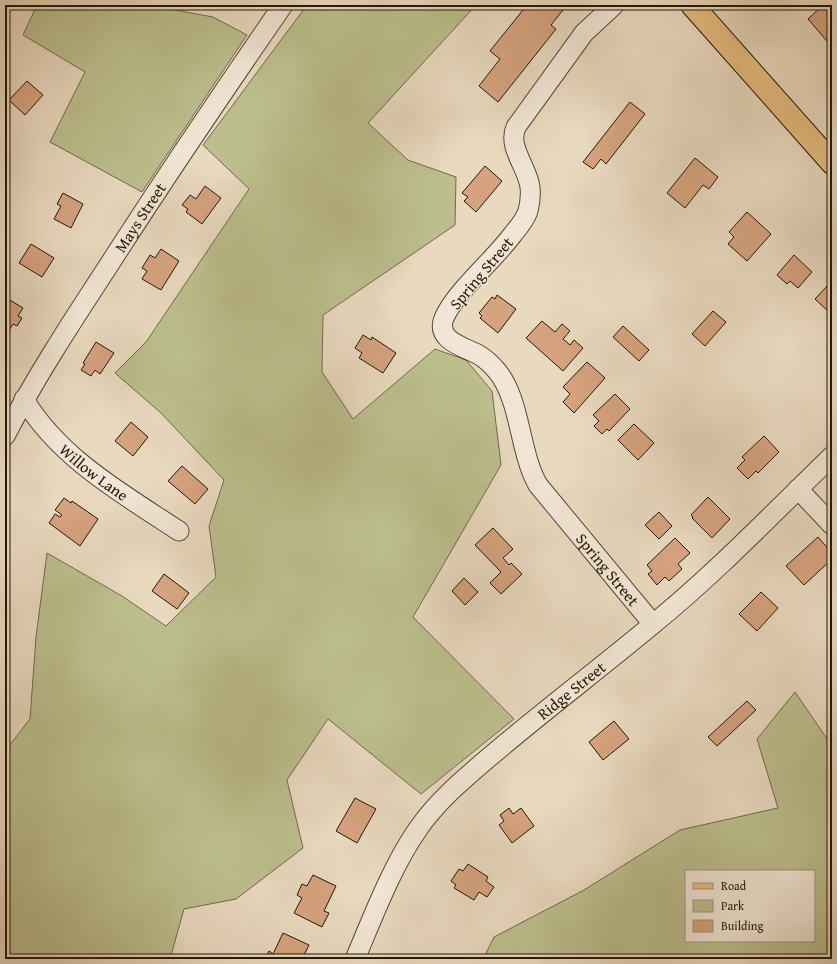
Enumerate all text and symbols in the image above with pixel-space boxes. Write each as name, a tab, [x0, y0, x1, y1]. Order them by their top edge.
street label: Mays Street	[108, 177, 172, 257]
street label: Spring Street	[443, 231, 519, 315]
street label: Willow Lane	[54, 438, 133, 507]
street label: Spring Street	[570, 528, 645, 611]
street label: Ridge Street	[532, 655, 611, 725]
legend	[685, 870, 815, 942]
text: Road	[721, 877, 747, 894]
text: Park	[721, 897, 745, 914]
text: Building	[721, 917, 764, 934]

